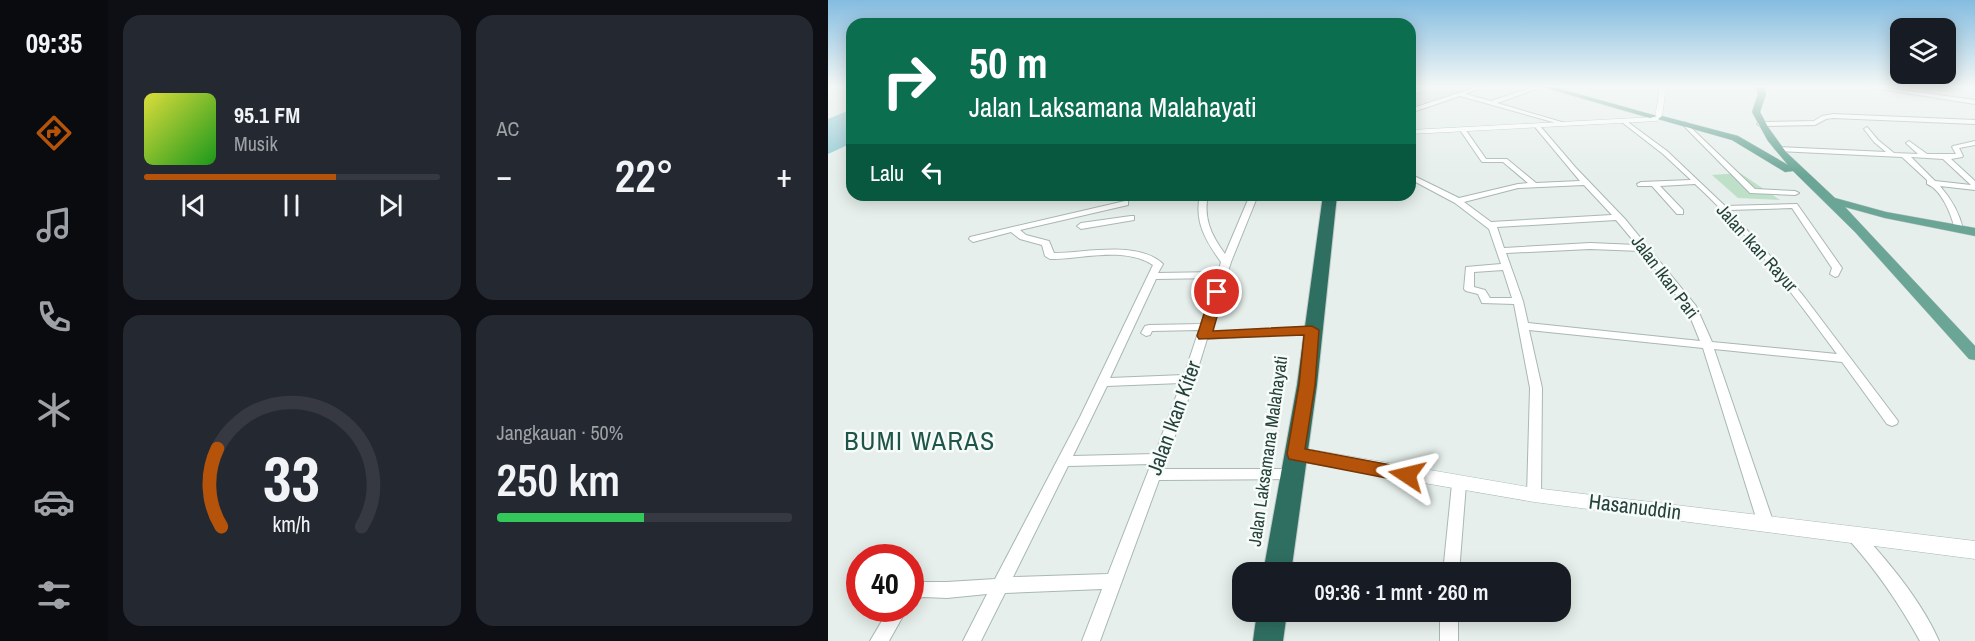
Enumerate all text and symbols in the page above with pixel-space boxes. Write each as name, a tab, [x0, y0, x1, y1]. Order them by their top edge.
map controls	[1890, 18, 1956, 84]
button: layers	[1890, 18, 1956, 84]
text: 09:35	[26, 25, 82, 61]
text: 50 m	[969, 35, 1048, 91]
icon: right	[870, 42, 948, 120]
text: Jalan Laksamana Malahayati	[969, 89, 1257, 125]
text: 95.1 FM	[234, 100, 300, 130]
icon: directions	[33, 112, 75, 154]
text: AC	[497, 115, 519, 142]
text: Musik	[234, 130, 278, 157]
text: 22°	[615, 145, 674, 206]
text: −	[497, 153, 512, 197]
text: +	[776, 153, 792, 197]
icon: left	[916, 156, 949, 189]
text: Lalu	[870, 158, 904, 188]
icon: previous	[177, 189, 210, 222]
icon: pause	[275, 189, 308, 222]
icon: next	[374, 189, 407, 222]
street label: Jalan Ikan Rayur	[1711, 198, 1804, 297]
icon: music	[33, 204, 75, 246]
street label: Jalan Ikan Pari	[1626, 230, 1705, 324]
pin	[1191, 266, 1242, 317]
icon: arrive	[1200, 275, 1233, 308]
icon: phone	[33, 296, 75, 338]
street label: Jalan Laksamana Malahayati	[1242, 354, 1293, 548]
street label: Jalan Ikan Kiter	[1139, 356, 1208, 479]
icon: climate	[33, 389, 75, 431]
text: Jangkauan · 50%	[497, 419, 623, 446]
district label: BUMI WARAS	[844, 423, 996, 458]
text: 33	[263, 436, 320, 520]
position arrow	[1375, 443, 1439, 507]
text: 250 km	[497, 449, 620, 510]
icon: car	[33, 481, 75, 523]
street label: Hasanuddin	[1587, 486, 1683, 527]
text: km/h	[273, 511, 311, 540]
speed limit sign: 40	[846, 544, 924, 622]
icon: filters	[33, 574, 75, 616]
text: 09:36 · 1 mnt · 260 m	[1315, 577, 1488, 607]

